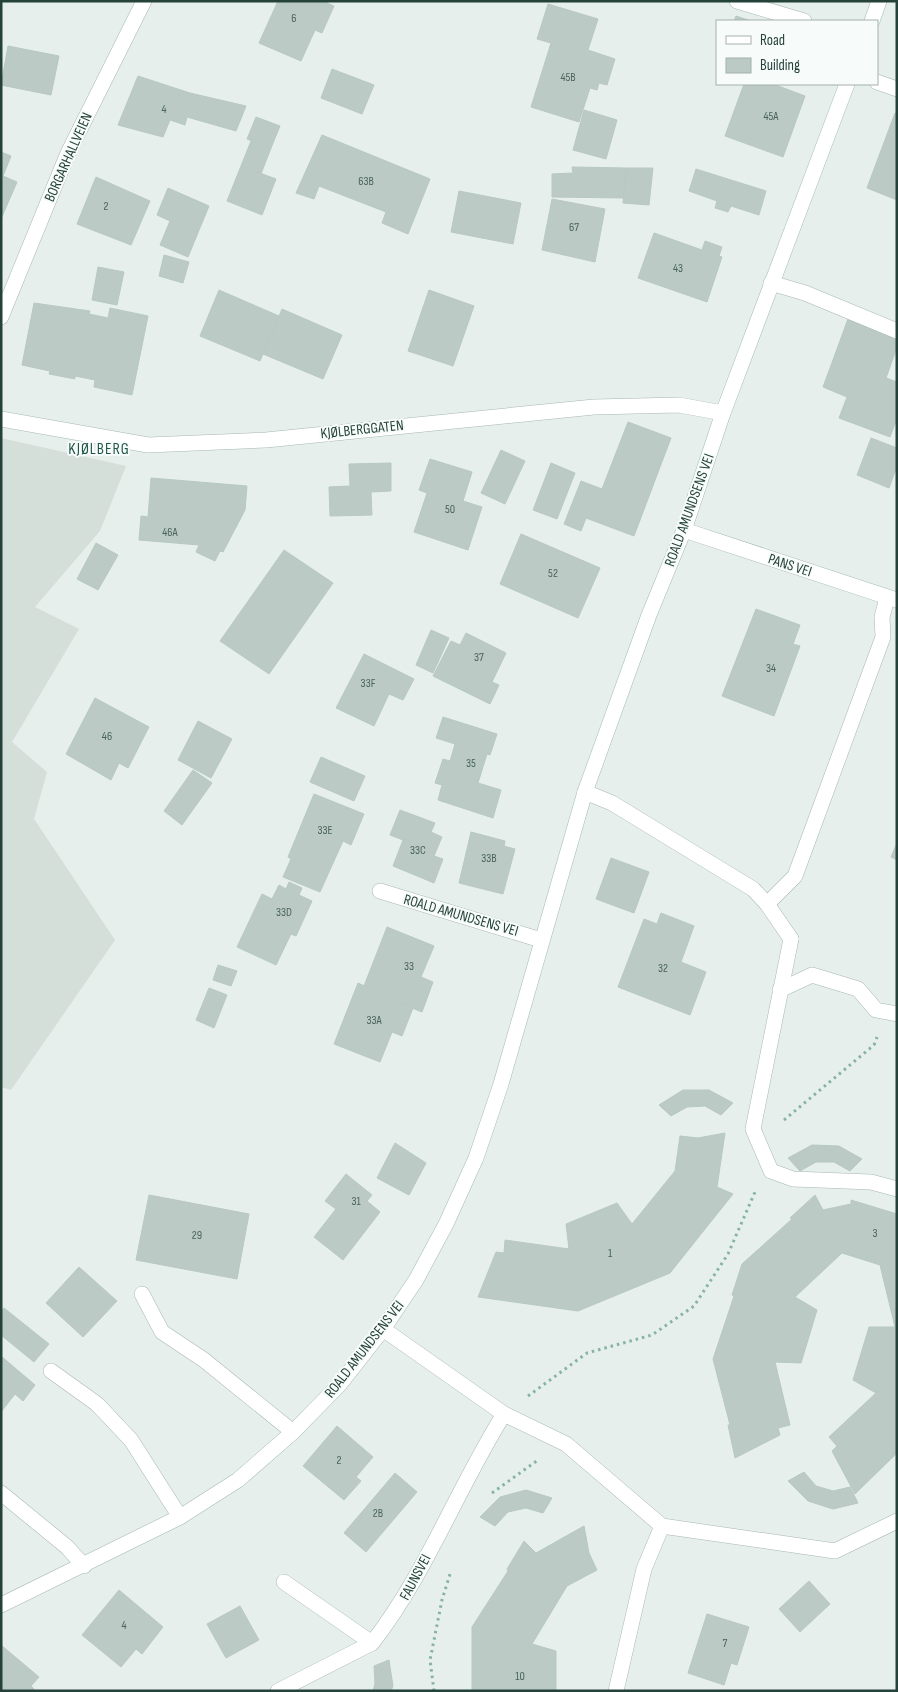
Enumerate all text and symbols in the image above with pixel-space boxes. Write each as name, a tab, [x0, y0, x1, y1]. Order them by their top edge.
house number: 6	[291, 11, 297, 26]
legend	[716, 20, 878, 85]
text: Road	[760, 31, 785, 50]
text: Building	[760, 56, 800, 75]
house number: 45B	[560, 70, 576, 85]
house number: 4	[161, 102, 167, 117]
house number: 45A	[763, 109, 779, 124]
street label: BORGARHALLVEIEN	[40, 110, 97, 205]
house number: 63B	[358, 174, 374, 189]
house number: 2	[104, 199, 109, 214]
house number: 67	[569, 220, 579, 235]
house number: 43	[673, 261, 683, 276]
street label: KJØLBERGGATEN	[320, 416, 405, 443]
district label: KJØLBERG	[68, 440, 130, 459]
street label: ROALD AMUNDSENS VEI	[660, 451, 719, 569]
house number: 50	[445, 502, 455, 517]
house number: 46A	[162, 525, 179, 540]
street label: PANS VEI	[766, 550, 814, 581]
house number: 52	[548, 566, 558, 581]
house number: 37	[474, 650, 484, 665]
house number: 34	[766, 661, 776, 676]
house number: 33F	[361, 676, 376, 691]
house number: 46	[102, 729, 112, 744]
house number: 35	[466, 756, 476, 771]
house number: 33E	[317, 823, 333, 838]
house number: 33C	[410, 843, 426, 858]
house number: 33B	[481, 851, 497, 866]
street label: ROALD AMUNDSENS VEI	[401, 890, 520, 941]
house number: 33D	[276, 905, 292, 920]
house number: 33	[404, 959, 414, 974]
house number: 32	[658, 961, 668, 976]
house number: 33A	[366, 1013, 382, 1028]
house number: 31	[351, 1194, 361, 1209]
house number: 3	[872, 1226, 878, 1241]
house number: 29	[192, 1228, 202, 1243]
house number: 1	[608, 1246, 613, 1261]
street label: ROALD AMUNDSENS VEI	[320, 1297, 408, 1402]
house number: 2	[337, 1453, 342, 1468]
house number: 2B	[373, 1506, 383, 1521]
street label: FAUNSVEI	[395, 1551, 435, 1603]
house number: 4	[121, 1618, 127, 1633]
house number: 7	[723, 1636, 728, 1651]
house number: 10	[515, 1669, 525, 1684]

